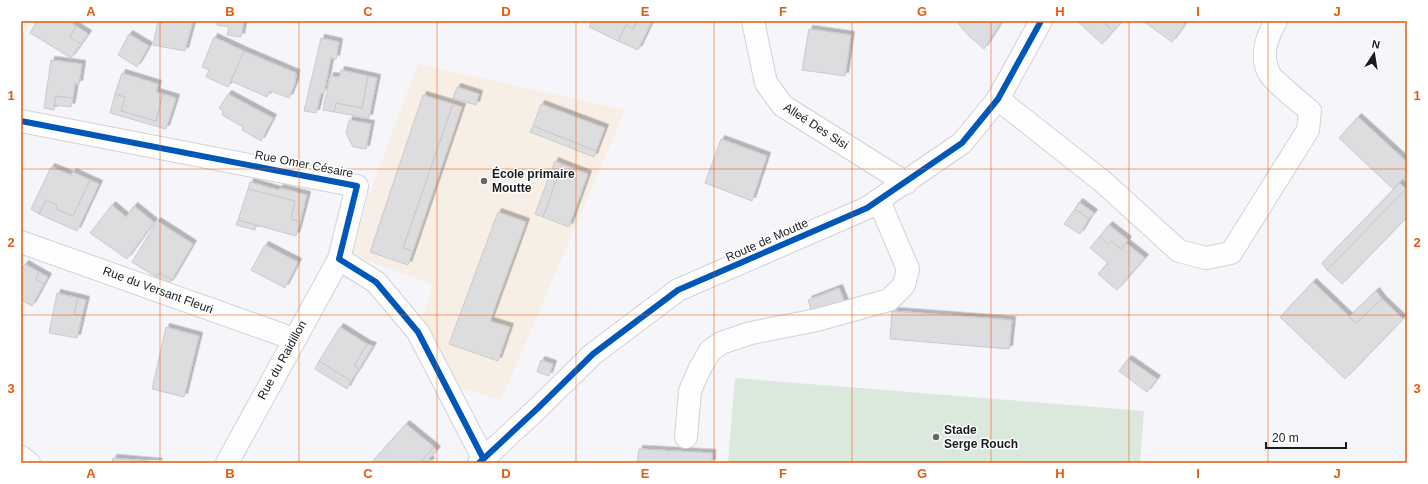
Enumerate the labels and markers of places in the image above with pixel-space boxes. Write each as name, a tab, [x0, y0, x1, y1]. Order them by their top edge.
place label: École primaire Moutte	[492, 166, 575, 195]
marker: École primaire Moutte	[479, 176, 489, 186]
place label: Stade Serge Rouch	[944, 423, 1018, 451]
marker: Stade Serge Rouch	[931, 432, 941, 442]

